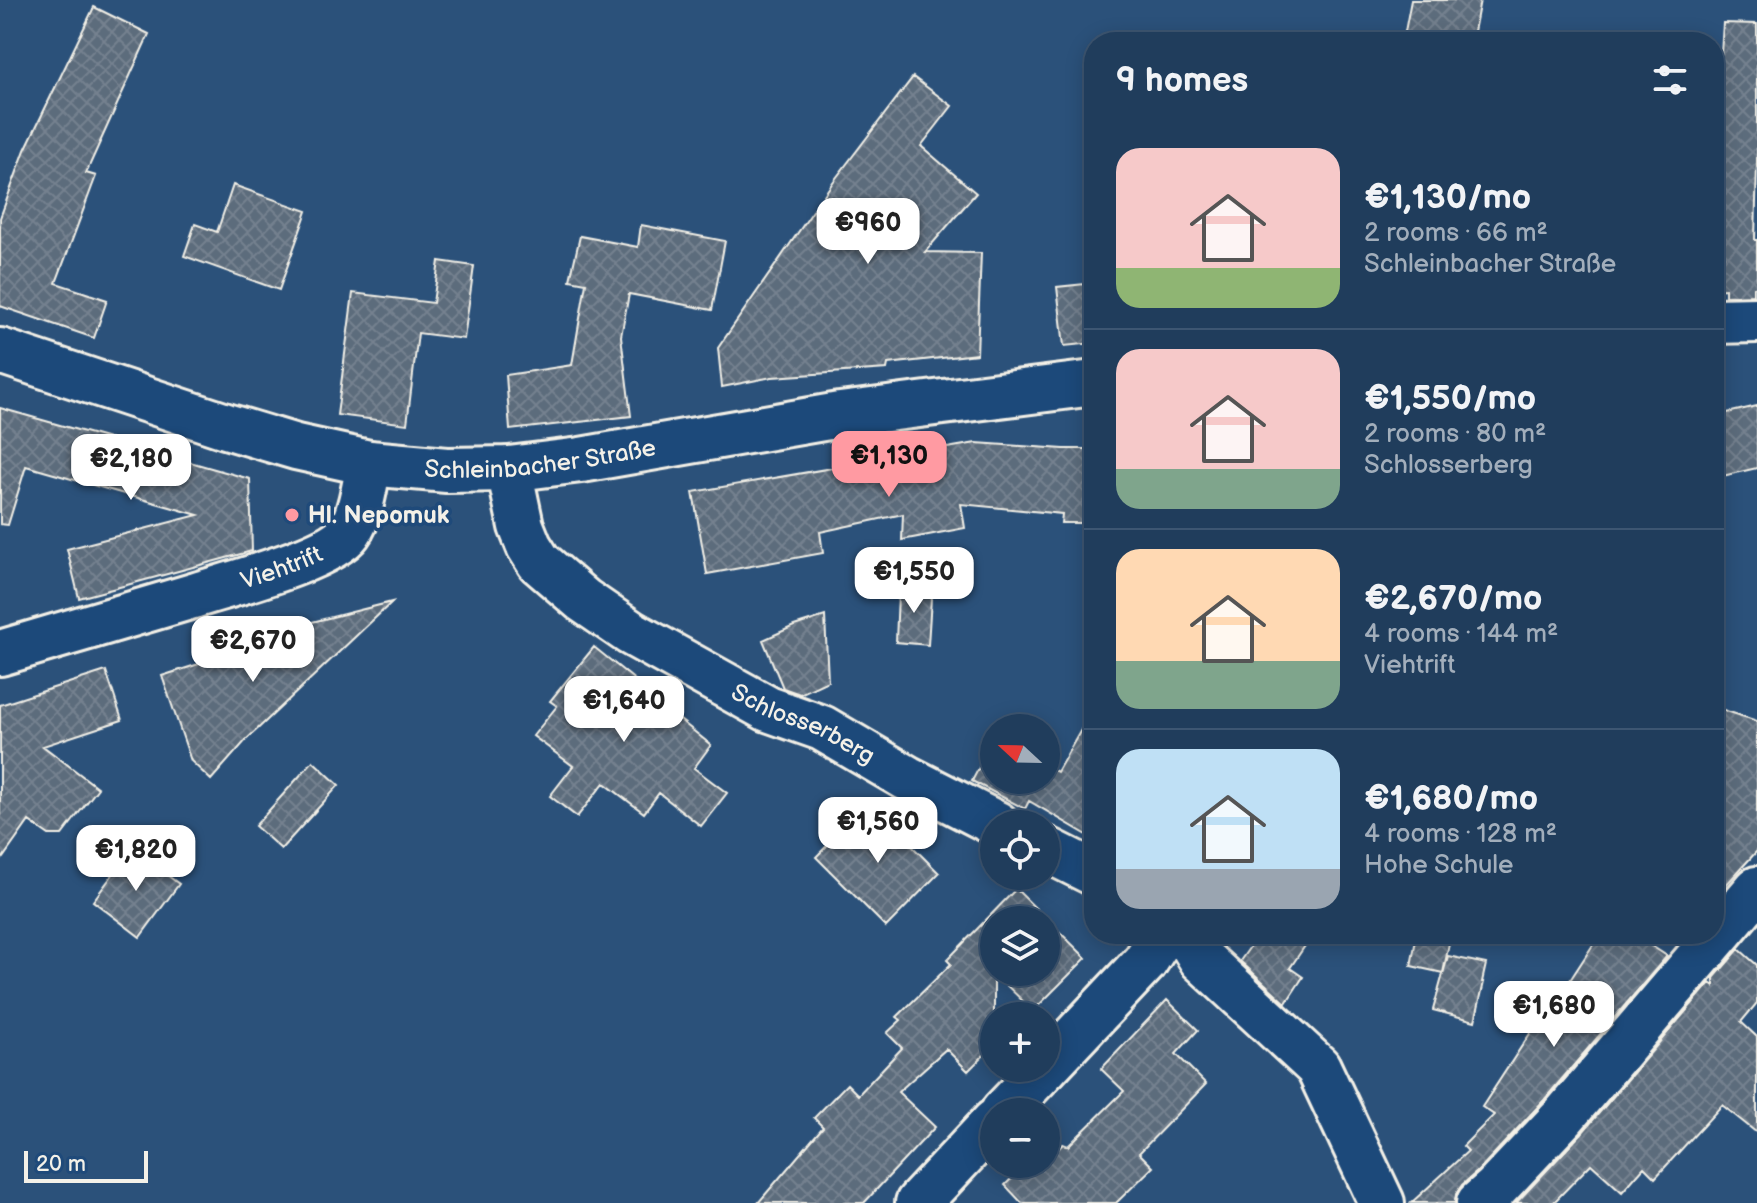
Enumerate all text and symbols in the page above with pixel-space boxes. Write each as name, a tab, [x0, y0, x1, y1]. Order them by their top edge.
icon: filters	[1648, 58, 1692, 102]
text: 9 homes	[1116, 60, 1248, 101]
text: €1,130/mo	[1364, 177, 1531, 218]
icon: home	[1180, 180, 1276, 276]
pin: €960	[821, 198, 915, 266]
text: €960	[835, 208, 901, 239]
text: 2 rooms · 66 m²	[1364, 218, 1548, 249]
text: Schleinbacher Straße	[1364, 249, 1616, 280]
text: €1,550/mo	[1364, 378, 1536, 419]
icon: home	[1180, 381, 1276, 477]
text: 2 rooms · 80 m²	[1364, 419, 1546, 450]
pin: €1,130	[824, 431, 954, 499]
street label: Schleinbacher Straße	[423, 433, 658, 485]
pin: €2,180	[66, 434, 196, 502]
text: €1,130	[850, 441, 928, 472]
text: €2,180	[89, 444, 173, 475]
text: Schlosserberg	[1364, 450, 1533, 481]
place label: Hl. Nepomuk	[308, 501, 450, 530]
marker: Hl. Nepomuk	[283, 506, 301, 524]
street label: Viehtrift	[237, 539, 327, 595]
pin: €1,550	[849, 547, 979, 615]
text: €1,550	[873, 557, 955, 588]
text: €2,670/mo	[1364, 578, 1542, 619]
icon: home	[1180, 581, 1276, 677]
pin: €2,670	[188, 616, 318, 684]
text: 4 rooms · 144 m²	[1364, 619, 1558, 650]
text: €2,670	[209, 626, 297, 657]
text: Viehtrift	[1364, 650, 1455, 681]
pin: €1,640	[559, 676, 689, 744]
street label: Schlosserberg	[726, 677, 880, 770]
text: €1,640	[582, 686, 666, 717]
north arrow	[980, 714, 1060, 794]
map controls	[980, 714, 1060, 1178]
text: €1,680/mo	[1364, 778, 1538, 819]
icon: home	[1180, 781, 1276, 877]
pin: €1,560	[813, 797, 943, 865]
text: €1,560	[836, 807, 920, 838]
button: locate	[980, 810, 1060, 890]
text: 4 rooms · 128 m²	[1364, 819, 1557, 850]
pin: €1,820	[71, 825, 201, 893]
text: €1,820	[94, 835, 178, 866]
text: Hohe Schule	[1364, 850, 1513, 881]
button: layers	[980, 906, 1060, 986]
pin: €1,680	[1489, 981, 1619, 1049]
text: €1,680	[1512, 991, 1596, 1022]
button: +	[980, 1002, 1060, 1082]
button: −	[980, 1098, 1060, 1178]
scale bar	[24, 1147, 148, 1183]
text: 20 m	[36, 1151, 86, 1178]

